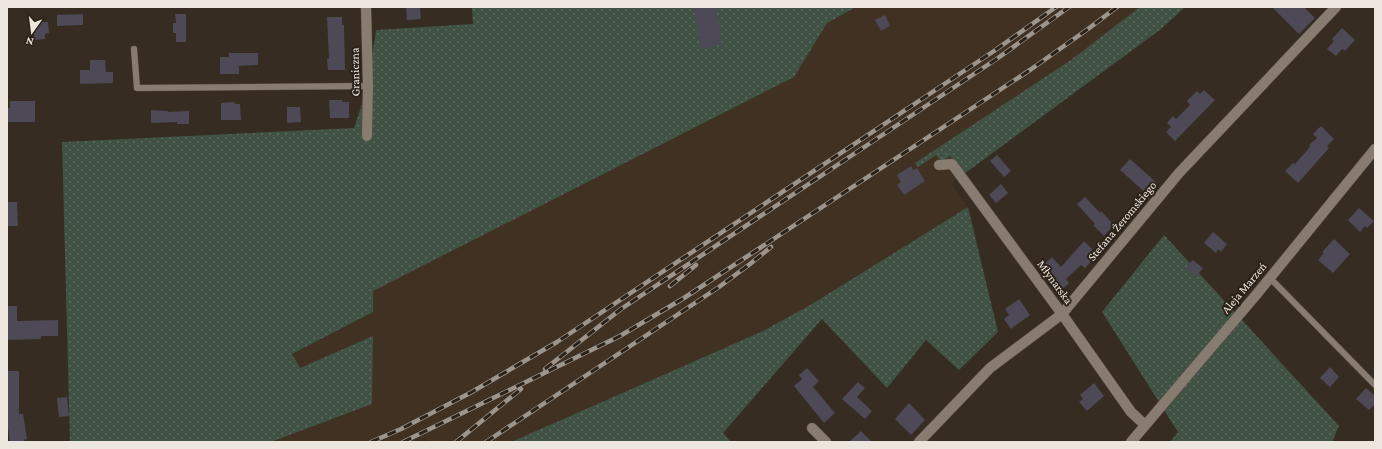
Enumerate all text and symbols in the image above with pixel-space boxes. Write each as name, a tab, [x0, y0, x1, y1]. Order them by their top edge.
north arrow	[12, 12, 52, 52]
text: N	[24, 35, 35, 48]
street label: Graniczna	[348, 47, 362, 97]
street label: Stefana Żeromskiego	[1085, 178, 1159, 264]
street label: Młynarska	[1034, 257, 1076, 307]
street label: Aleja Marzeń	[1219, 259, 1270, 316]

